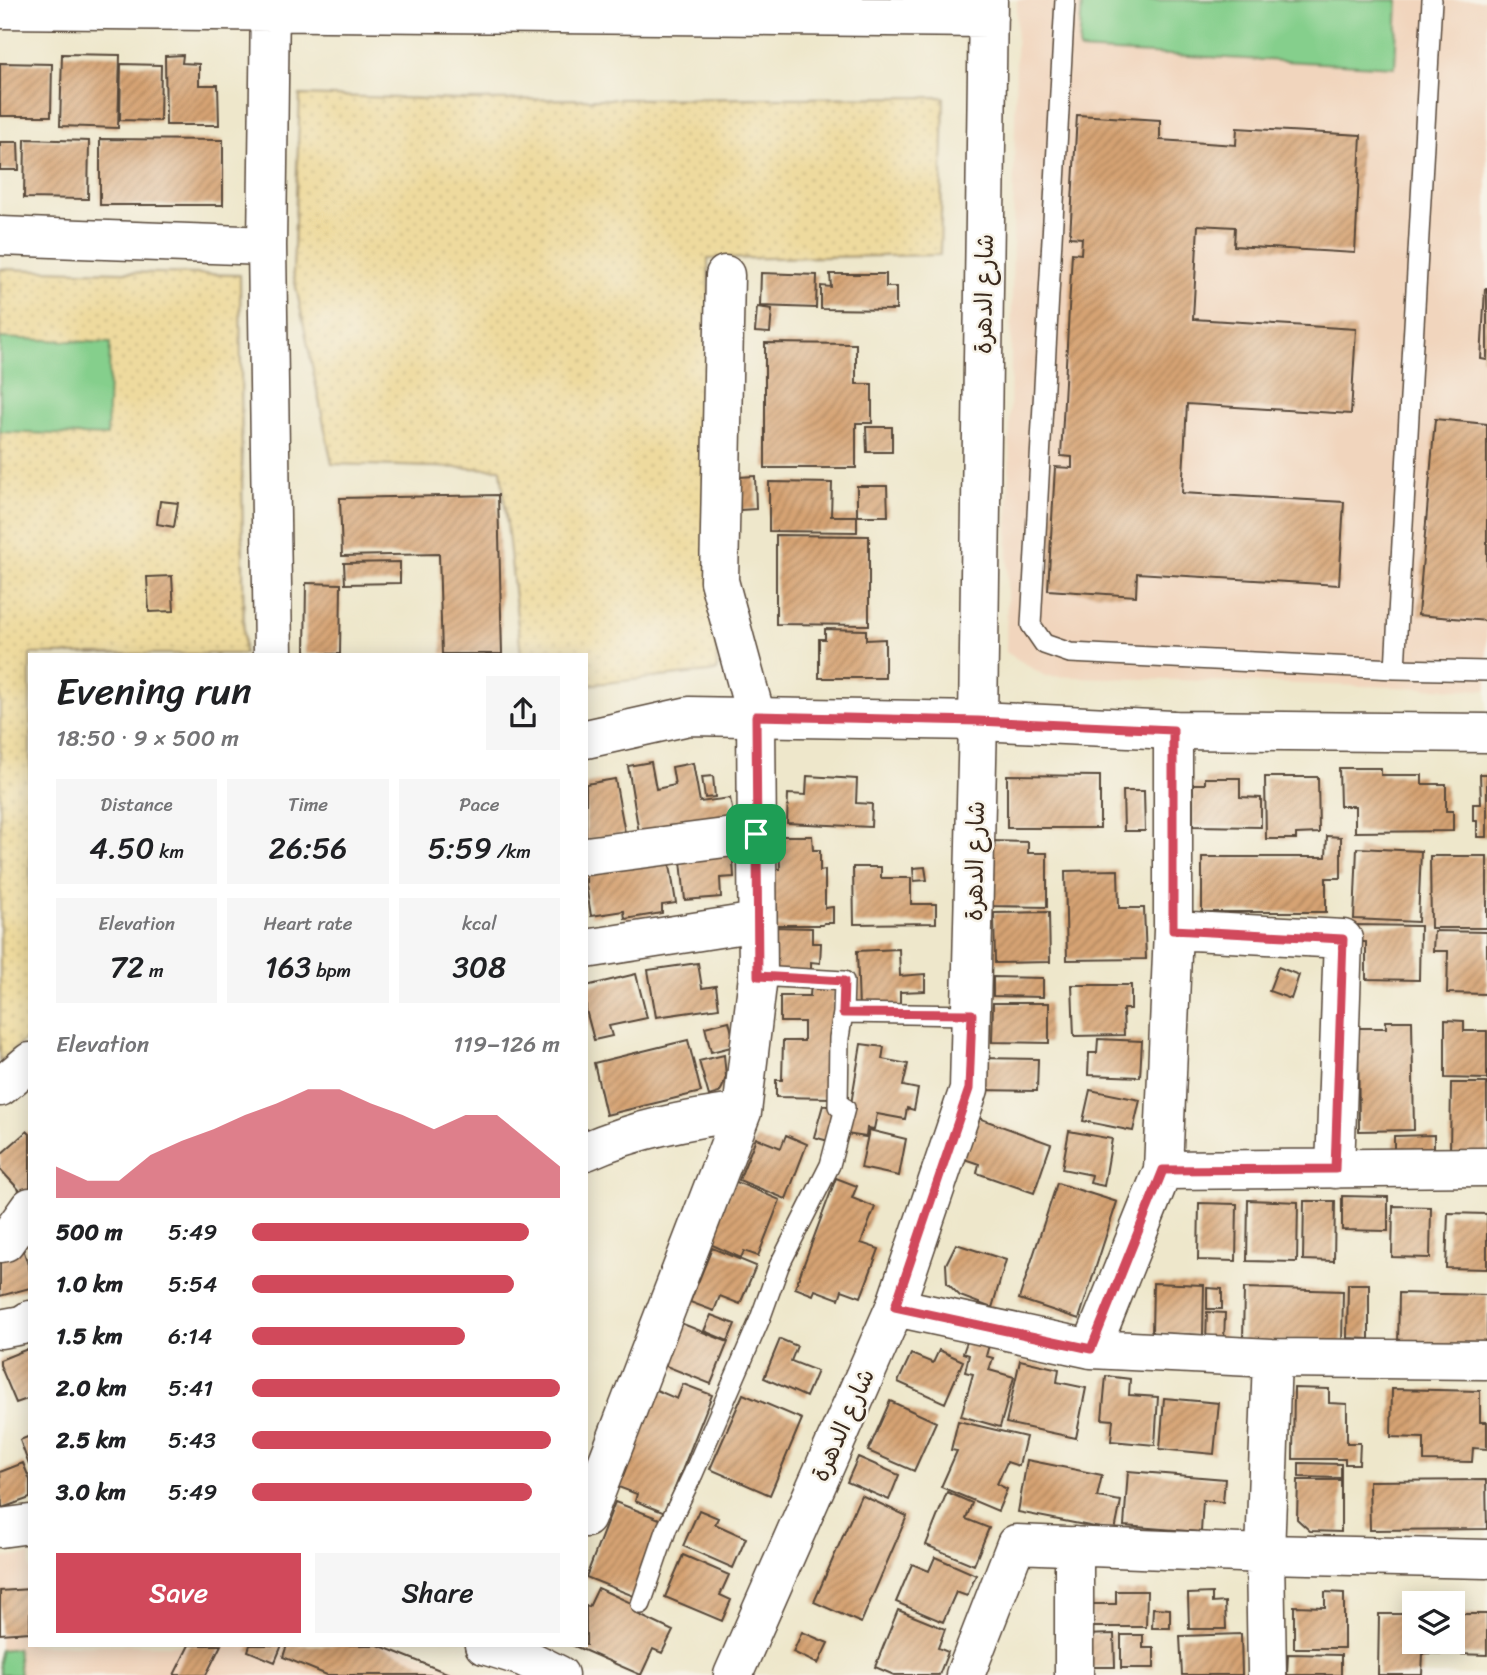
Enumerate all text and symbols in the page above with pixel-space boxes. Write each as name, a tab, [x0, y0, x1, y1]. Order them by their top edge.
street label: شارع الدهرة	[962, 233, 1006, 355]
text: Evening run	[56, 658, 252, 725]
button: share	[486, 676, 560, 750]
text: 18:50 · 9 × 500 m	[56, 718, 239, 759]
text: Distance	[101, 788, 173, 821]
text: Time	[288, 788, 328, 821]
text: Pace	[459, 788, 499, 821]
street label: شارع الدهرة	[953, 800, 997, 922]
pin	[726, 804, 786, 864]
icon: arrive	[737, 815, 775, 853]
text: 4.50	[89, 821, 154, 875]
text: 26:56	[269, 821, 347, 875]
text: 5:59	[428, 821, 492, 875]
text: km	[154, 835, 184, 868]
text: /km	[492, 835, 531, 868]
text: Elevation	[98, 907, 175, 940]
text: Heart rate	[263, 907, 353, 940]
text: kcal	[462, 907, 497, 940]
text: 72	[110, 940, 144, 994]
text: 163	[265, 940, 311, 994]
text: 308	[453, 940, 506, 994]
text: m	[144, 954, 164, 987]
text: bpm	[311, 954, 351, 987]
text: Elevation	[56, 1024, 149, 1065]
text: 119–126 m	[453, 1024, 560, 1065]
text: 500 m	[56, 1212, 123, 1253]
text: 5:49	[168, 1212, 218, 1253]
text: 1.0 km	[56, 1264, 123, 1305]
text: 5:54	[168, 1264, 217, 1305]
text: 1.5 km	[56, 1316, 123, 1357]
text: 6:14	[168, 1316, 212, 1357]
street label: شارع الدهرة	[799, 1361, 887, 1489]
text: 2.0 km	[56, 1368, 127, 1409]
text: 5:41	[168, 1368, 213, 1409]
text: 2.5 km	[56, 1420, 126, 1461]
text: 5:43	[168, 1420, 216, 1461]
text: 3.0 km	[56, 1472, 126, 1513]
text: 5:49	[168, 1472, 218, 1513]
button: Save	[56, 1553, 301, 1633]
button: Share	[315, 1553, 560, 1633]
map controls	[1402, 1591, 1465, 1654]
button: layers	[1402, 1591, 1465, 1654]

